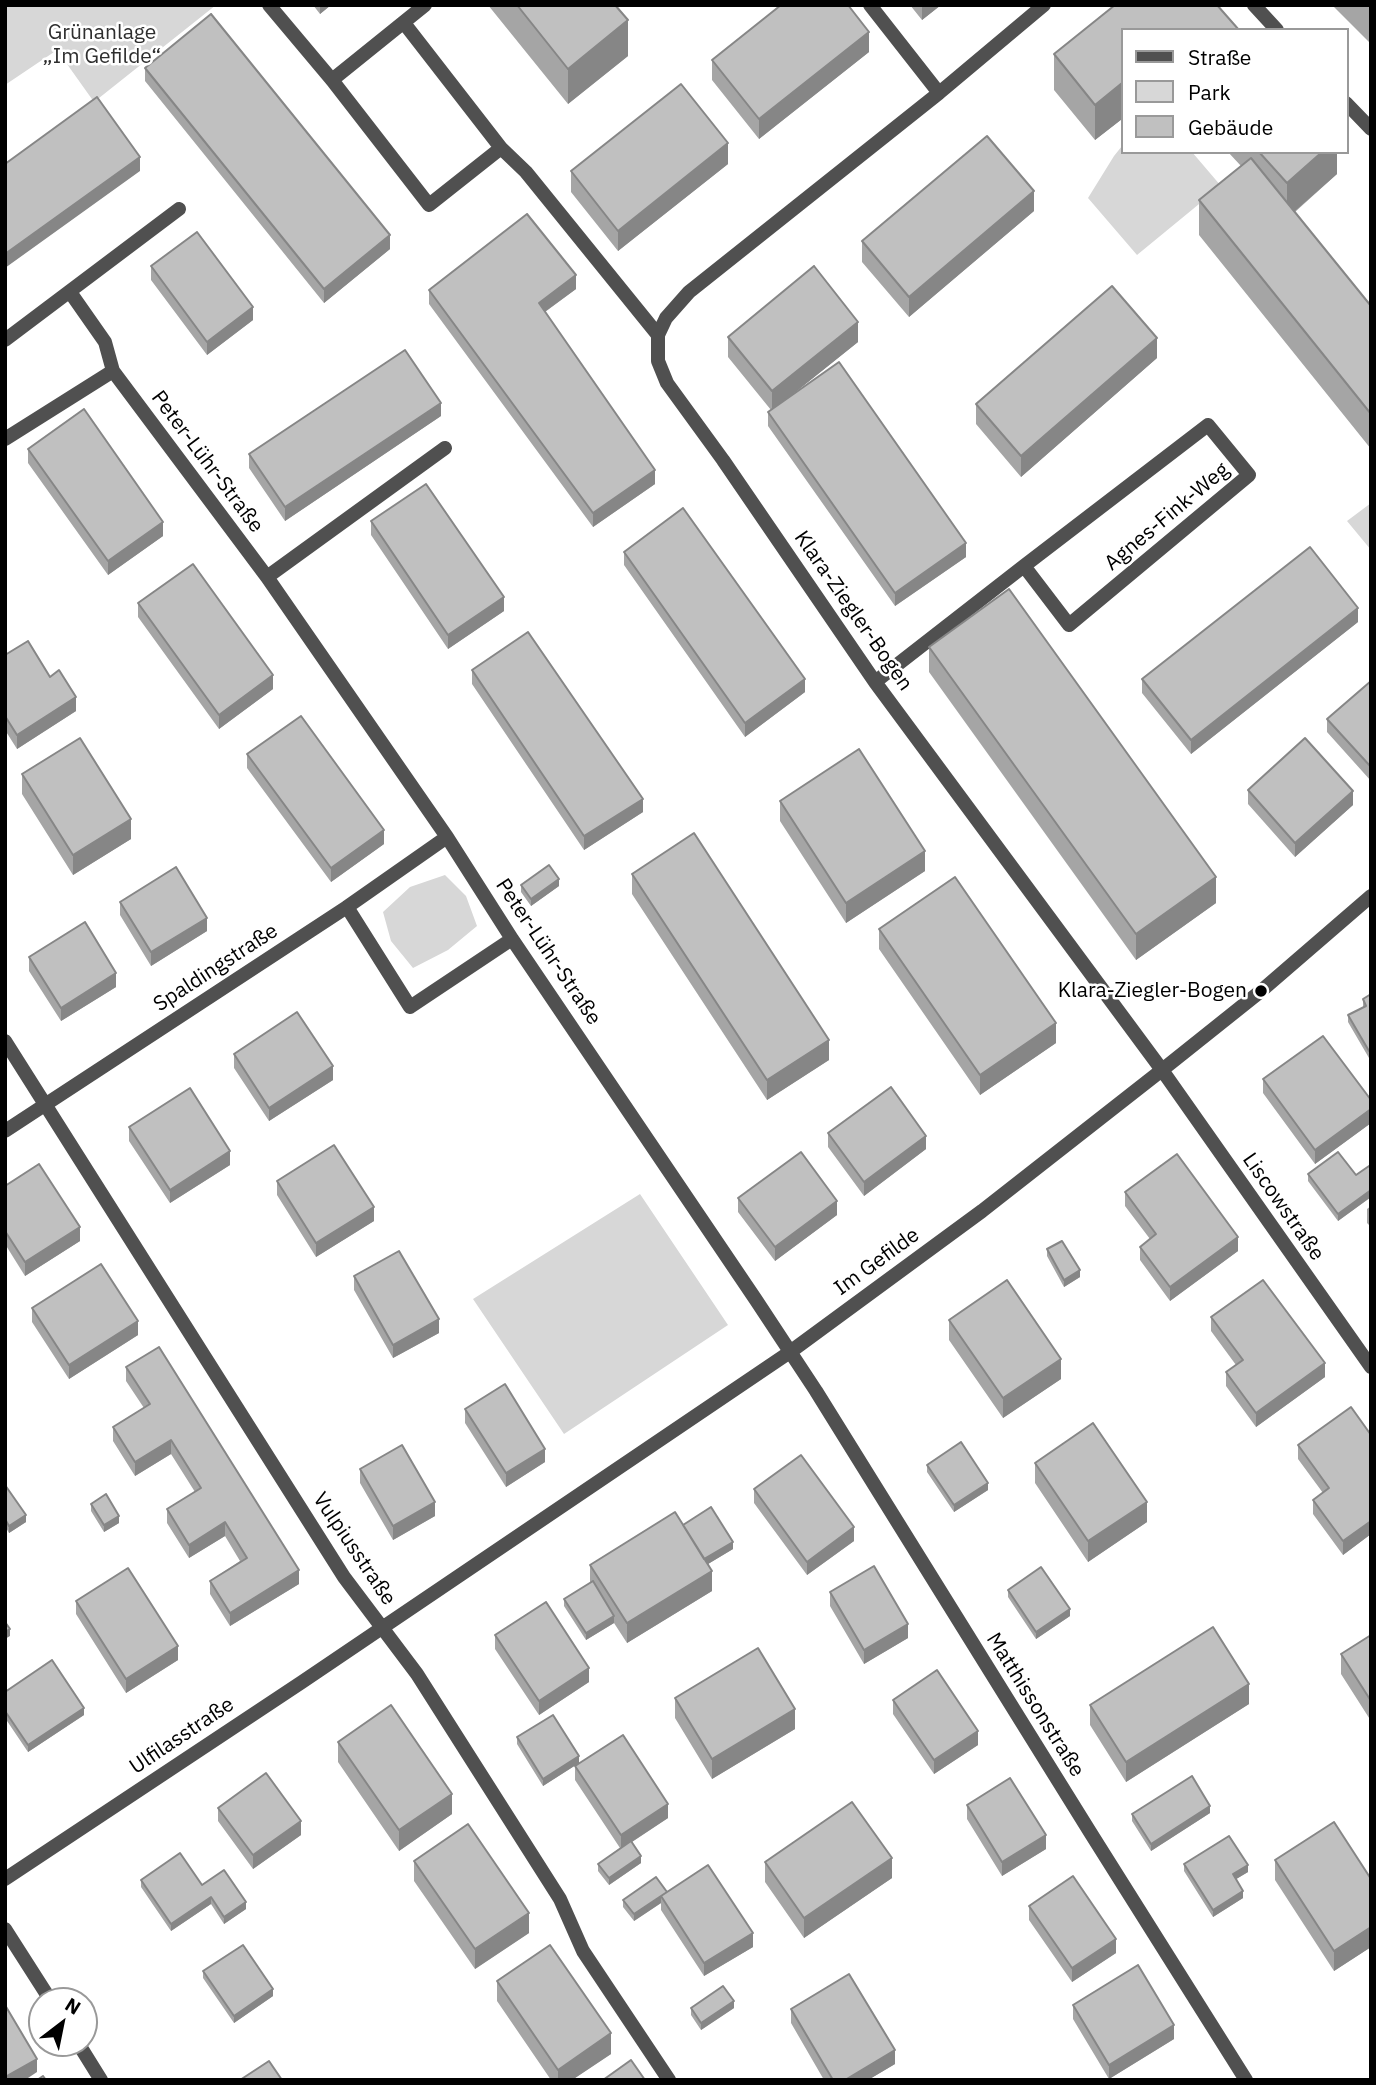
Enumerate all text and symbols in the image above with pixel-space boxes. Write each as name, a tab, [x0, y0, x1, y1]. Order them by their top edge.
park label: Grünanlage „Im Gefilde“	[43, 20, 161, 70]
legend	[1120, 28, 1348, 154]
text: Straße	[1188, 43, 1251, 71]
text: Park	[1188, 78, 1231, 106]
text: Gebäude	[1188, 113, 1273, 141]
street label: Peter-Lühr-Straße	[145, 386, 269, 538]
street label: Agnes-Fink-Weg	[1100, 458, 1234, 576]
street label: Klara-Ziegler-Bogen	[788, 526, 918, 696]
street label: Peter-Lühr-Straße	[490, 874, 606, 1030]
street label: Spaldingstraße	[149, 918, 283, 1018]
place label: Klara-Ziegler-Bogen	[1058, 978, 1247, 1004]
marker: Klara-Ziegler-Bogen	[1253, 983, 1269, 999]
street label: Liscowstraße	[1237, 1148, 1329, 1266]
street label: Im Gefilde	[829, 1223, 925, 1301]
street label: Vulpiusstraße	[307, 1488, 401, 1610]
street label: Matthissonstraße	[981, 1628, 1089, 1782]
street label: Ulfilasstraße	[125, 1692, 239, 1780]
north arrow	[28, 1987, 98, 2057]
text: N	[61, 1992, 85, 2020]

